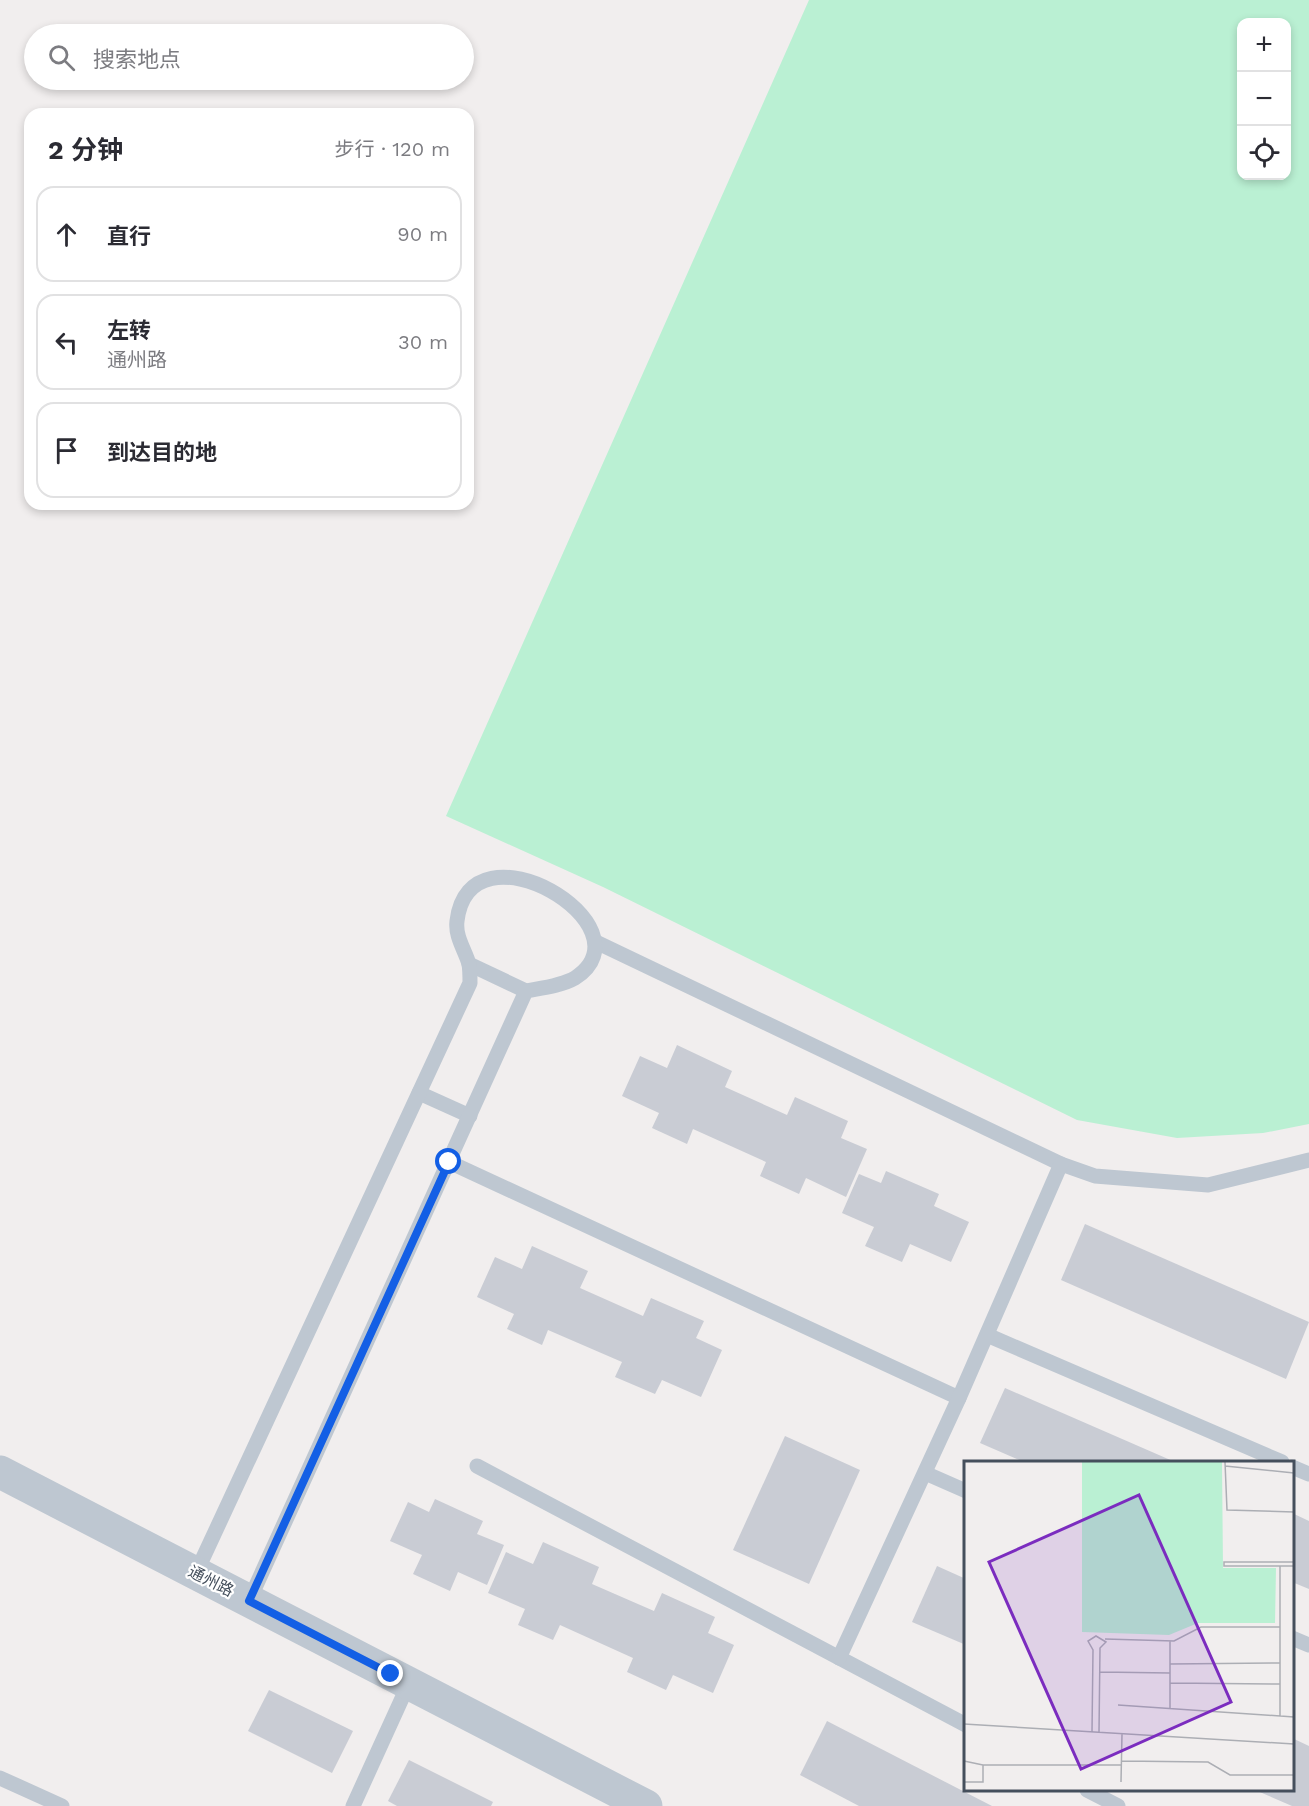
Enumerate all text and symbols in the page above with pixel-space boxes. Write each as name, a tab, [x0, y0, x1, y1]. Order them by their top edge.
map controls	[1237, 18, 1291, 180]
button: +	[1237, 18, 1291, 72]
search box	[24, 24, 474, 90]
icon: search	[45, 41, 78, 74]
text: 搜索地点	[93, 47, 181, 72]
button: −	[1237, 72, 1291, 126]
button: locate	[1237, 126, 1291, 180]
text: 2 分钟	[48, 135, 123, 165]
text: 步行 · 120 m	[334, 137, 450, 161]
icon: ahead	[50, 218, 83, 251]
text: 90 m	[397, 222, 448, 246]
text: 直行	[107, 224, 151, 249]
text: 左转	[107, 318, 151, 343]
icon: left	[50, 326, 83, 359]
text: 30 m	[398, 330, 448, 354]
text: 通州路	[107, 348, 167, 372]
icon: arrive	[50, 434, 83, 467]
text: 到达目的地	[107, 440, 217, 465]
route start	[435, 1148, 461, 1174]
inset map	[964, 1461, 1294, 1791]
street label: 通州路	[185, 1562, 237, 1600]
route end	[377, 1660, 403, 1686]

